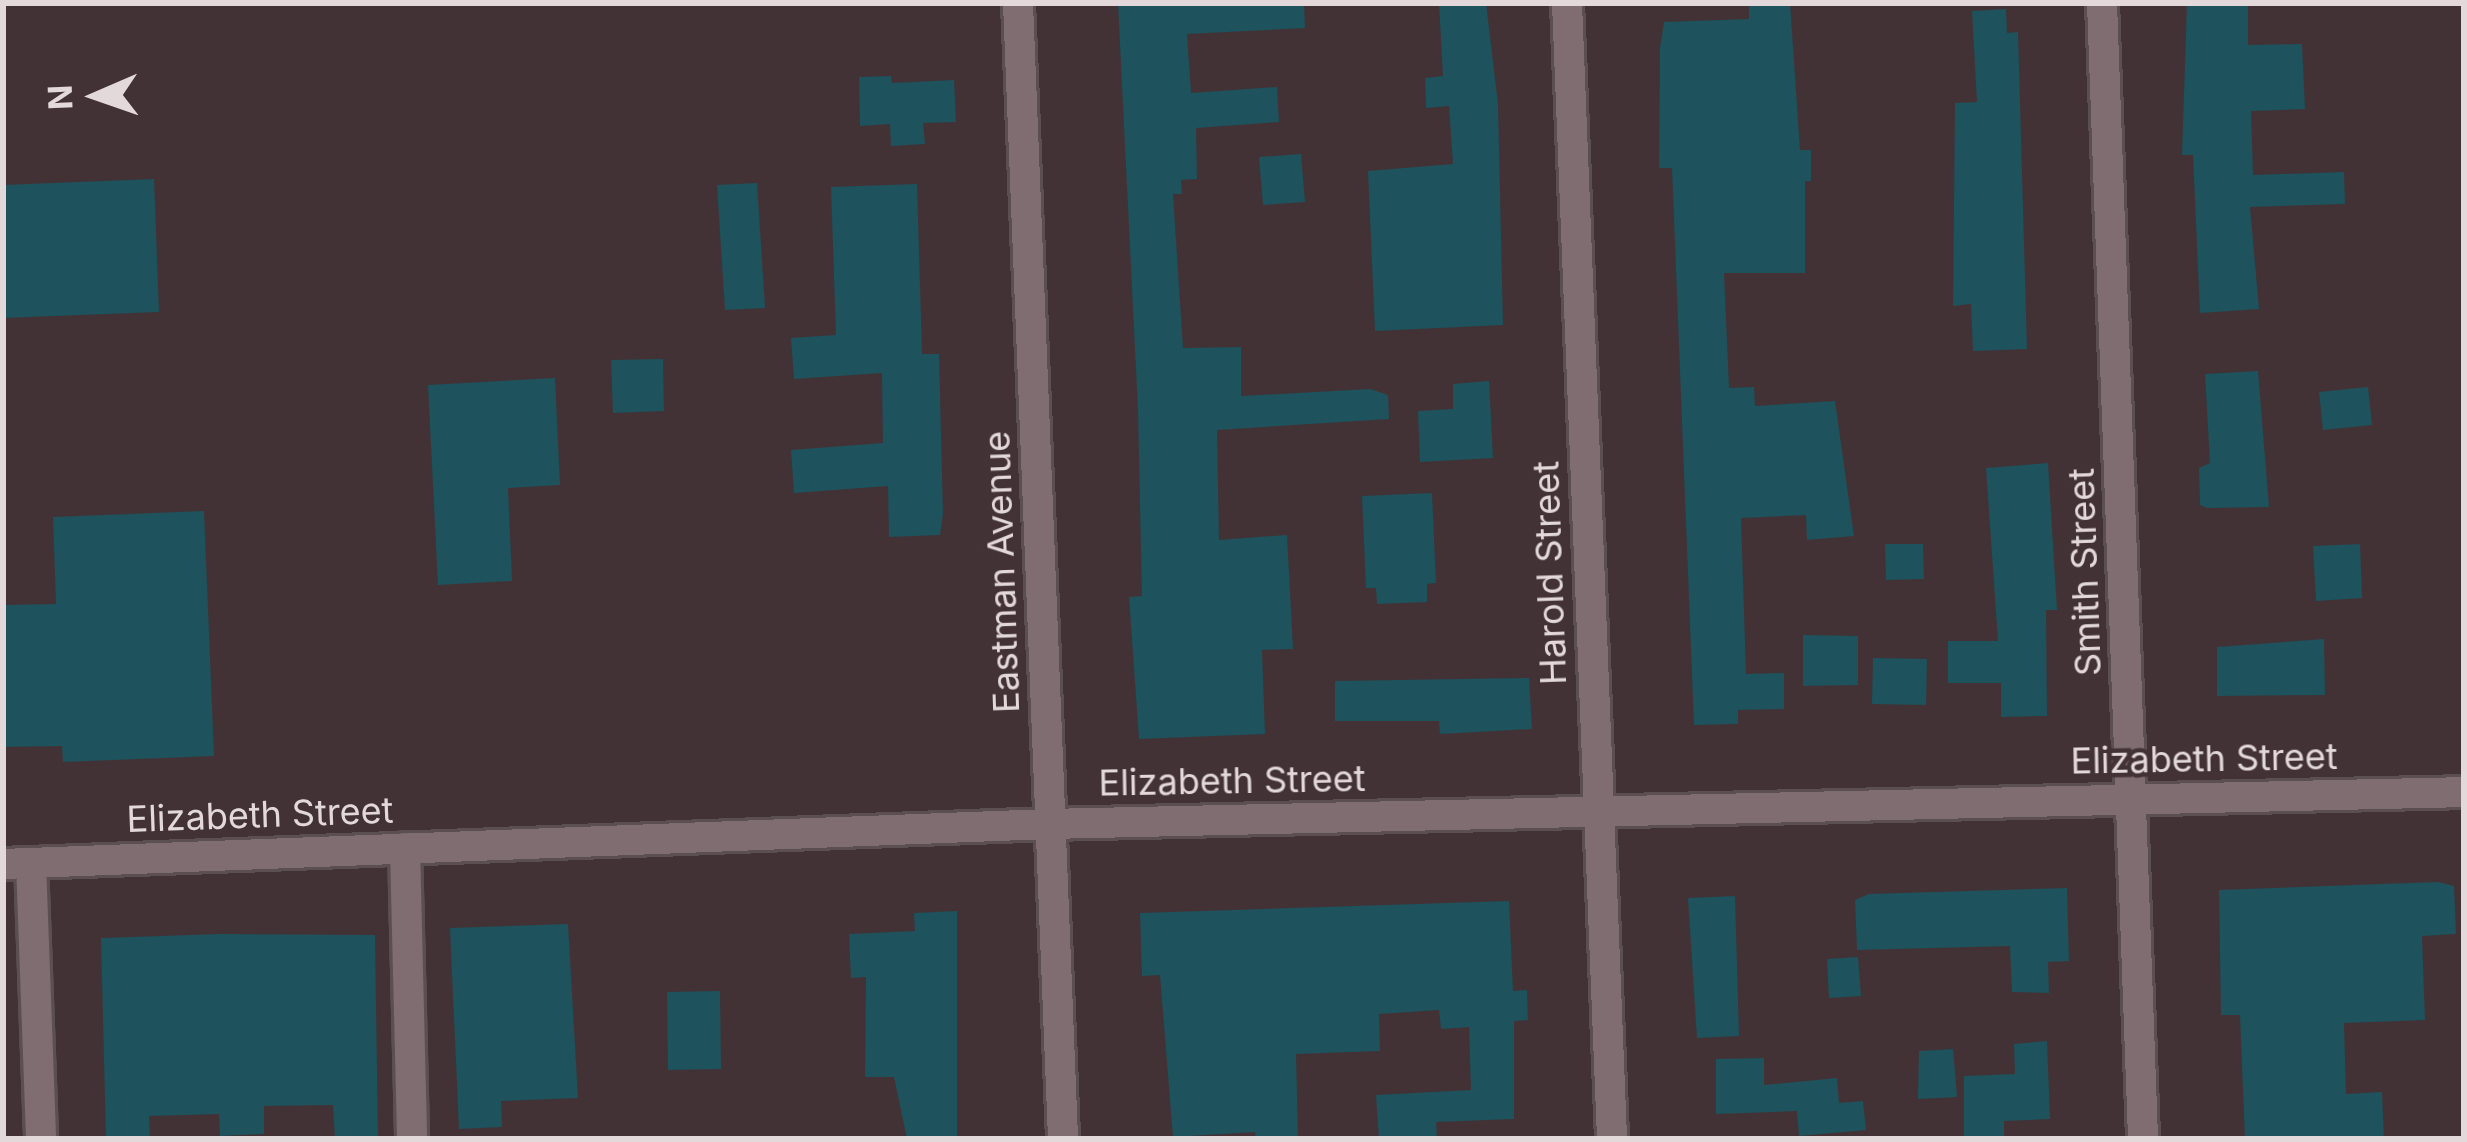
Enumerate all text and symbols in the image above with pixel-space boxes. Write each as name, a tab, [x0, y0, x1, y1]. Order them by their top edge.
north arrow	[36, 36, 156, 156]
text: N	[40, 84, 80, 111]
street label: Eastman Avenue	[975, 430, 1029, 714]
street label: Harold Street	[1525, 460, 1575, 686]
street label: Smith Street	[2060, 467, 2110, 677]
street label: Elizabeth Street	[2070, 735, 2338, 783]
street label: Elizabeth Street	[1098, 757, 1366, 805]
street label: Elizabeth Street	[126, 789, 394, 841]

